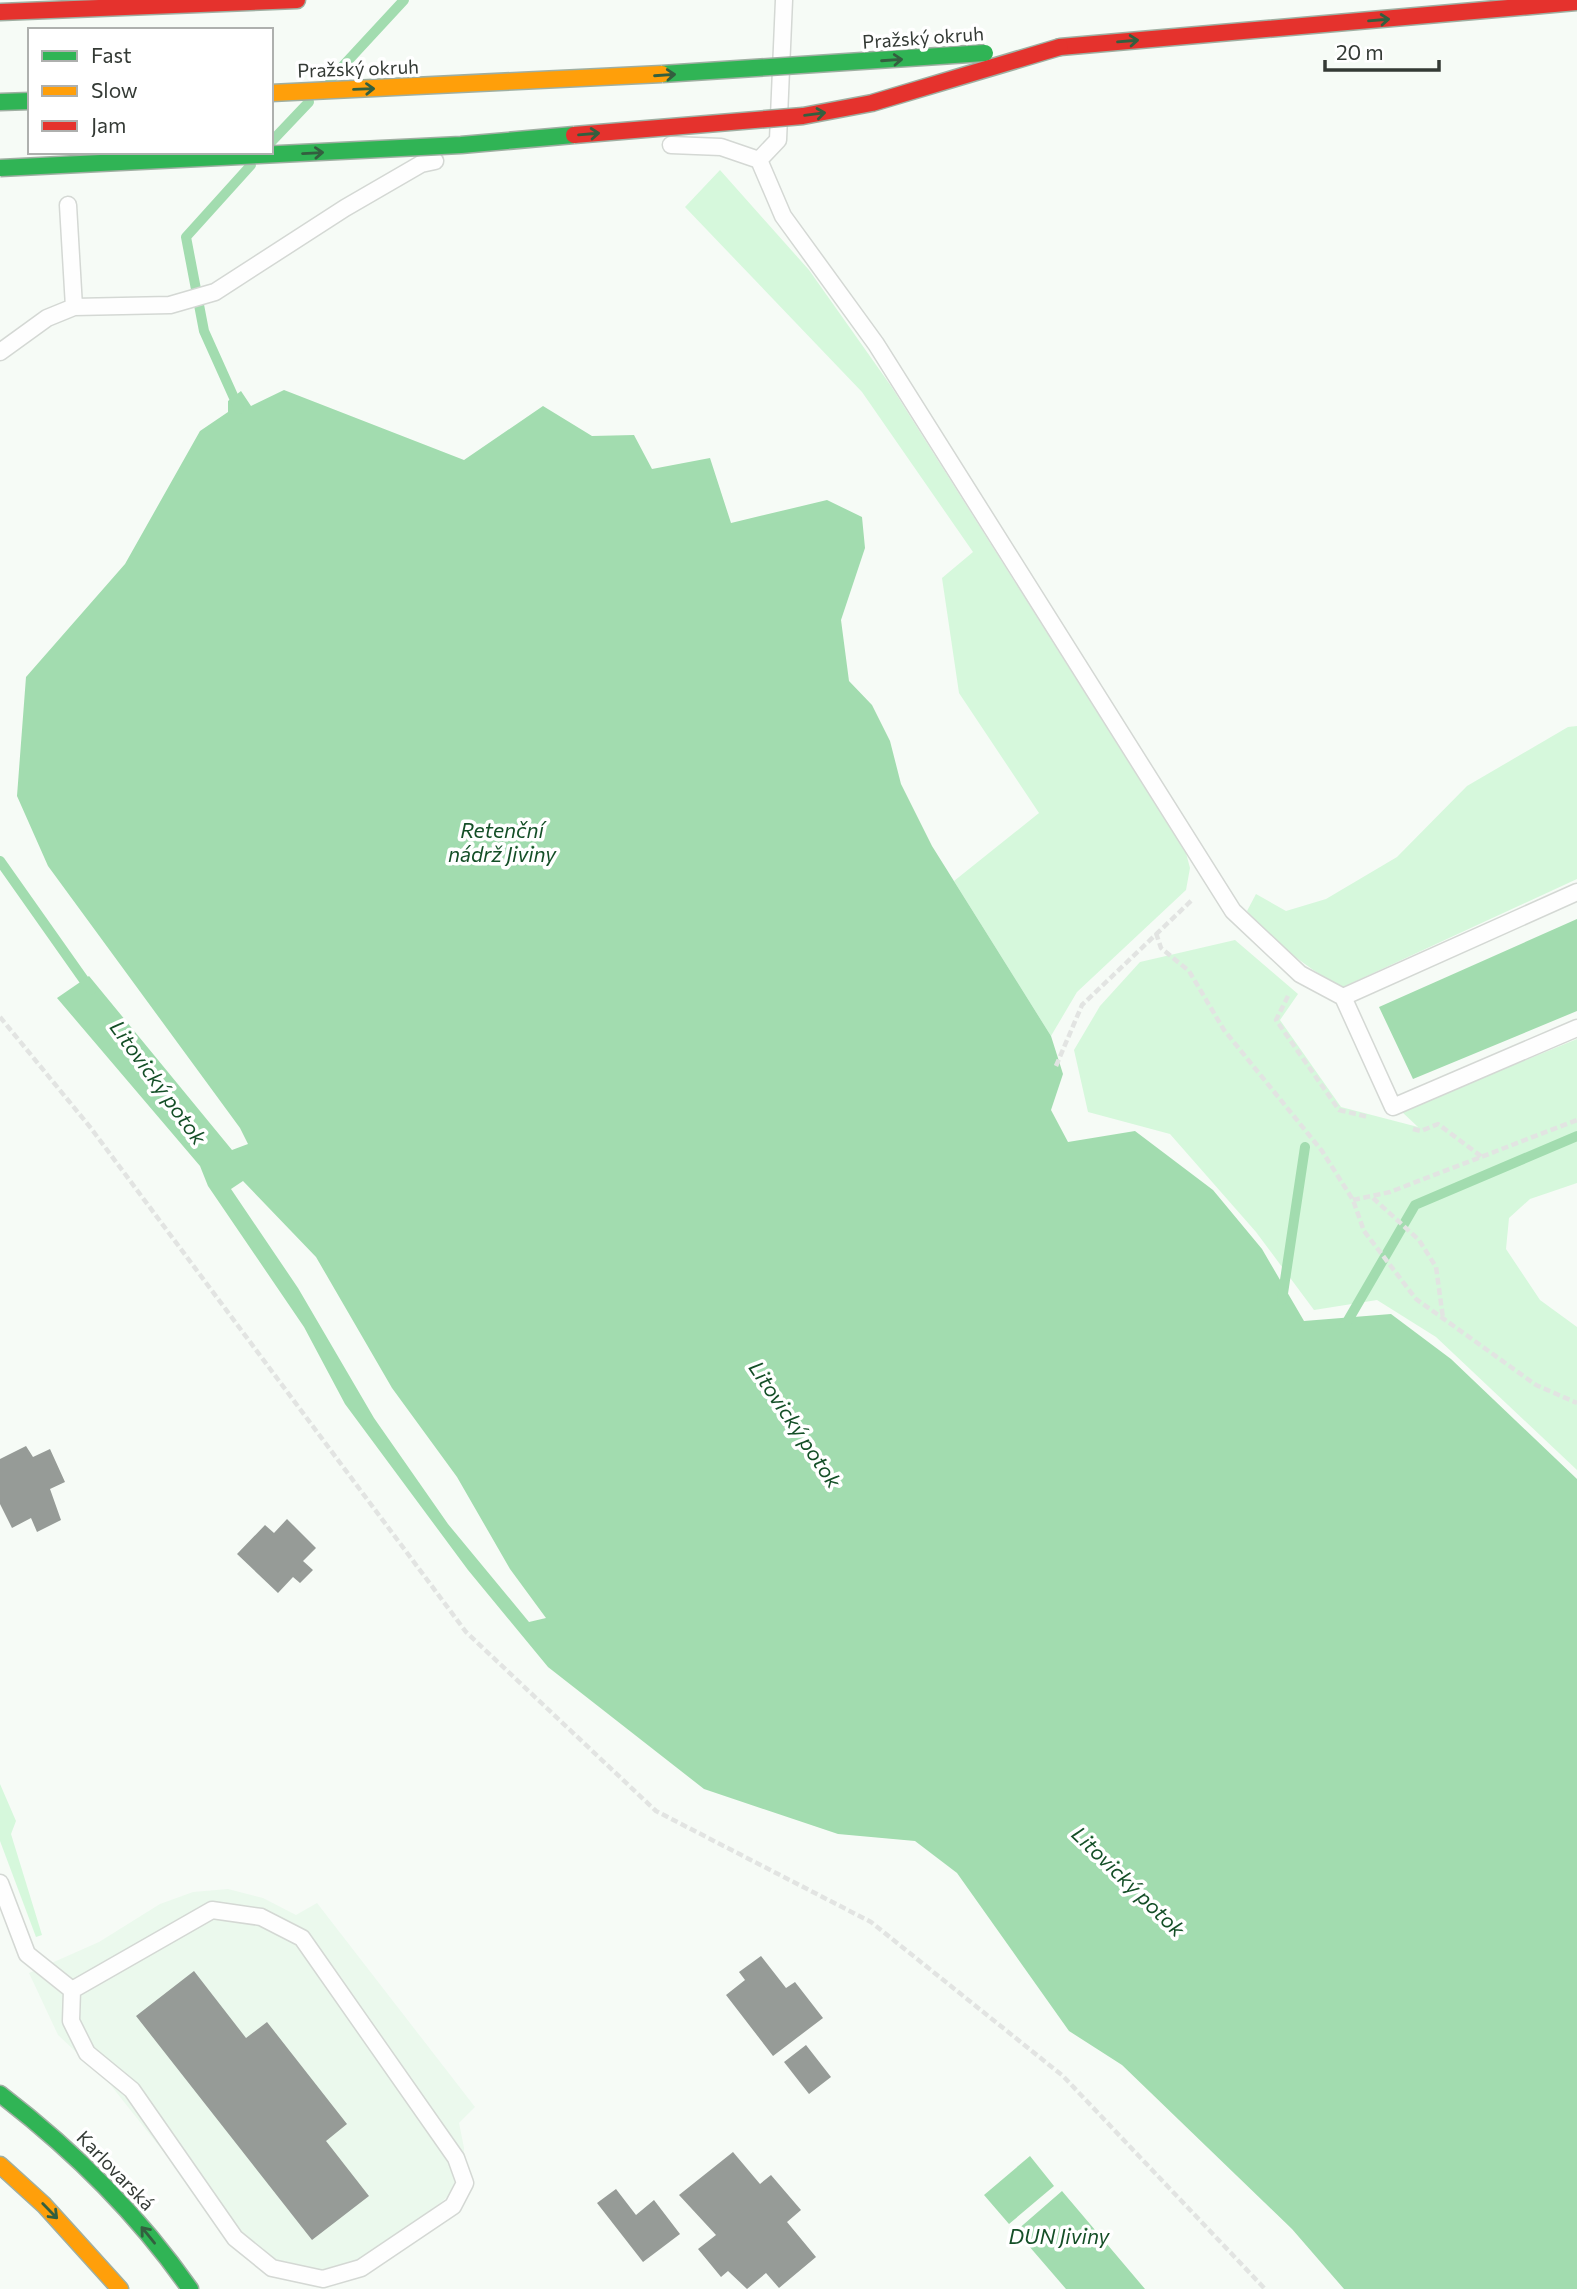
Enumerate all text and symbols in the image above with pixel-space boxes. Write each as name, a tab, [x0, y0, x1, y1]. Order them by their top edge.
one-way arrow	[1367, 13, 1390, 26]
street label: Pražský okruh	[861, 21, 985, 53]
legend	[28, 28, 273, 154]
scale bar	[1325, 28, 1439, 72]
one-way arrow	[1116, 34, 1139, 47]
text: 20 m	[1336, 39, 1384, 64]
text: Fast	[91, 42, 132, 67]
one-way arrow	[880, 53, 902, 66]
street label: Pražský okruh	[297, 54, 419, 82]
one-way arrow	[653, 68, 676, 81]
text: Slow	[91, 77, 138, 102]
one-way arrow	[352, 82, 375, 95]
one-way arrow	[803, 107, 826, 120]
text: Jam	[91, 112, 126, 137]
one-way arrow	[577, 127, 599, 140]
one-way arrow	[301, 147, 324, 160]
water label: Retenční nádrž Jiviny	[448, 817, 557, 866]
water label: Litovický potok	[106, 1015, 213, 1150]
water label: Litovický potok	[744, 1356, 848, 1493]
water label: Litovický potok	[1067, 1821, 1191, 1942]
street label: Karlovarská	[72, 2125, 160, 2215]
one-way arrow	[41, 2202, 58, 2220]
water label: DUN Jiviny	[1009, 2223, 1111, 2248]
one-way arrow	[141, 2226, 156, 2244]

